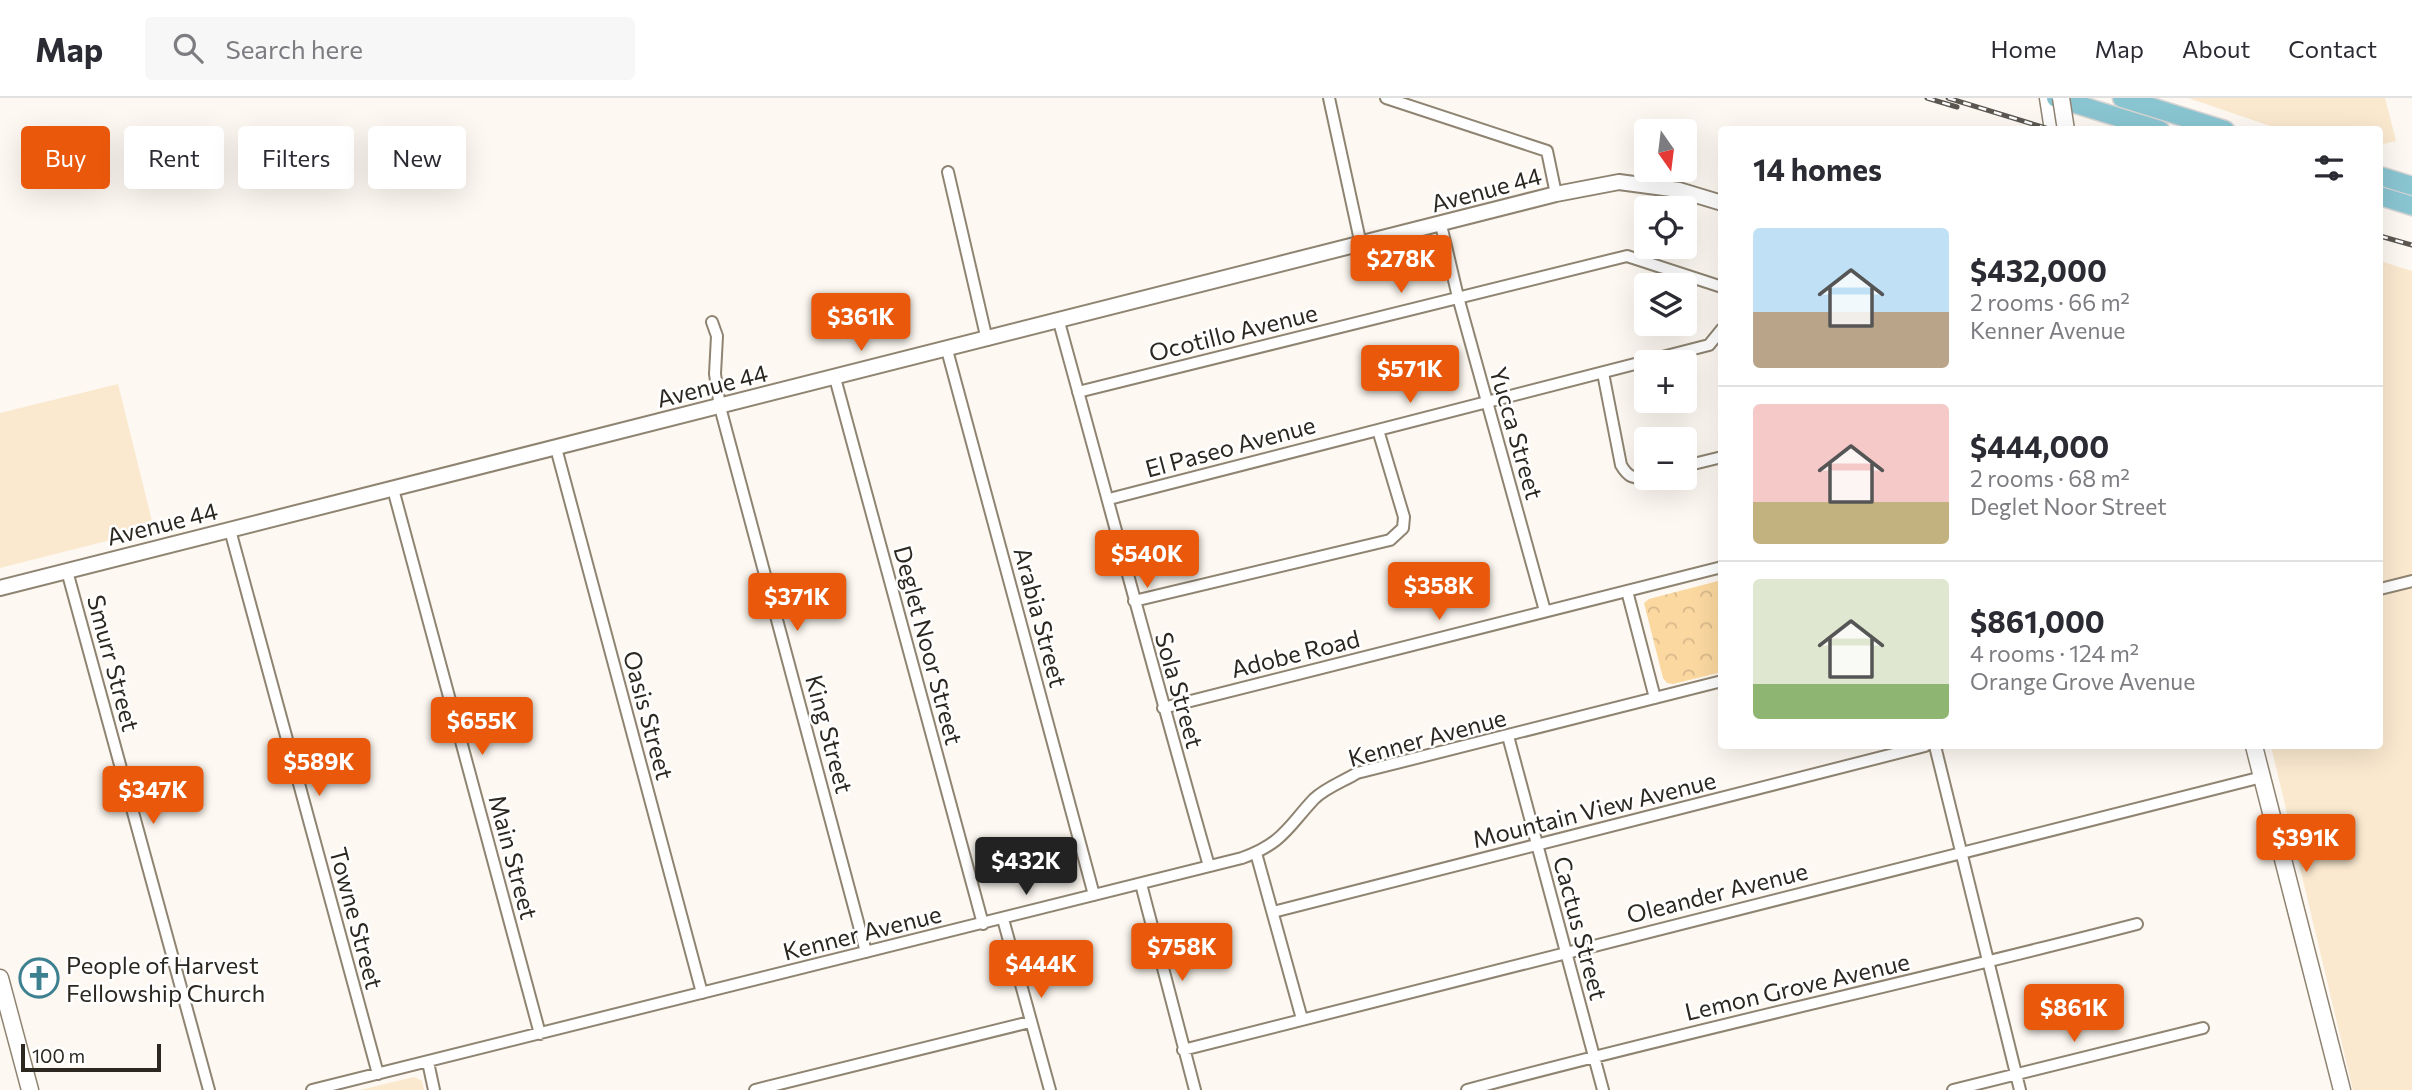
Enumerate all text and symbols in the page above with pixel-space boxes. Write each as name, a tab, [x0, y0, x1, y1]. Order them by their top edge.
search box	[145, 17, 635, 80]
text: Map	[35, 28, 103, 69]
icon: search	[169, 29, 207, 67]
text: Search here	[225, 33, 363, 64]
text: Home	[1991, 34, 2057, 63]
text: Map	[2095, 34, 2144, 63]
text: About	[2182, 34, 2250, 63]
text: Contact	[2288, 34, 2377, 63]
north arrow	[1634, 119, 1698, 182]
map controls	[1634, 119, 1697, 490]
chip: Buy	[21, 126, 110, 189]
chip: Rent	[124, 126, 224, 189]
chip: Filters	[238, 126, 354, 189]
chip: New	[368, 126, 466, 189]
icon: filters	[2310, 149, 2348, 187]
text: 14 homes	[1753, 150, 1882, 187]
street label: Avenue 44	[1427, 160, 1545, 218]
button: locate	[1634, 196, 1697, 259]
pin: $278K	[1352, 236, 1450, 295]
text: $278K	[1367, 244, 1435, 272]
text: $432,000	[1970, 251, 2107, 288]
icon: home	[1809, 256, 1893, 340]
button: layers	[1634, 273, 1697, 336]
text: 2 rooms · 66 m²	[1970, 288, 2130, 316]
pin: $361K	[812, 294, 910, 353]
street label: Ocotillo Avenue	[1146, 297, 1320, 367]
text: $361K	[827, 302, 895, 330]
text: Kenner Avenue	[1970, 316, 2126, 344]
pin: $571K	[1361, 345, 1459, 405]
button: +	[1634, 350, 1697, 413]
text: $571K	[1377, 354, 1443, 382]
street label: Avenue 44	[653, 357, 771, 413]
street label: Yucca Street	[1484, 364, 1550, 503]
street label: El Paseo Avenue	[1142, 409, 1318, 483]
button: −	[1634, 427, 1697, 490]
text: $444,000	[1970, 427, 2109, 464]
icon: home	[1809, 432, 1893, 516]
text: 2 rooms · 68 m²	[1970, 464, 2130, 492]
text: Deglet Noor Street	[1970, 492, 2167, 520]
street label: Avenue 44	[103, 495, 221, 551]
pin: $540K	[1098, 531, 1196, 590]
text: $540K	[1111, 539, 1183, 567]
street label: Deglet Noor Street	[888, 542, 970, 748]
street label: Arabia Street	[1008, 544, 1074, 690]
pin: $358K	[1390, 562, 1488, 622]
text: $358K	[1404, 571, 1474, 599]
pin: $371K	[748, 574, 846, 633]
text: $371K	[764, 582, 830, 610]
street label: Smurr Street	[82, 592, 146, 735]
text: $861,000	[1970, 602, 2105, 639]
icon: home	[1809, 607, 1893, 691]
street label: Adobe Road	[1228, 623, 1362, 683]
street label: Sola Street	[1150, 629, 1210, 752]
text: 4 rooms · 124 m²	[1970, 639, 2139, 667]
street label: Oasis Street	[618, 647, 680, 783]
text: Orange Grove Avenue	[1970, 667, 2195, 695]
street label: King Street	[800, 672, 860, 797]
pin: $655K	[433, 698, 531, 757]
street label: Kenner Avenue	[1345, 702, 1509, 772]
text: $655K	[447, 706, 517, 734]
pin: $589K	[270, 738, 368, 798]
text: $589K	[283, 747, 355, 775]
street label: Mountain View Avenue	[1469, 765, 1719, 853]
pin: $347K	[104, 766, 202, 826]
text: $347K	[119, 775, 187, 803]
street label: Main Street	[483, 792, 545, 923]
pin: $391K	[2257, 814, 2355, 874]
text: $391K	[2272, 823, 2340, 851]
pin: $432K	[977, 838, 1075, 897]
street label: Towne Street	[324, 844, 390, 992]
text: $432K	[991, 846, 1061, 874]
street label: Cactus Street	[1548, 853, 1614, 1003]
street label: Oleander Avenue	[1624, 856, 1810, 928]
street label: Kenner Avenue	[780, 898, 944, 966]
pin: $758K	[1133, 924, 1231, 983]
text: $758K	[1147, 932, 1217, 960]
pin: $444K	[992, 940, 1090, 1000]
street label: Lemon Grove Avenue	[1682, 946, 1912, 1026]
text: $444K	[1005, 949, 1077, 977]
place label: People of Harvest Fellowship Church	[66, 950, 265, 1007]
church icon: People of Harvest Fellowship Church	[18, 957, 60, 999]
pin: $861K	[2025, 984, 2123, 1044]
text: $861K	[2040, 993, 2108, 1021]
scale bar	[21, 1041, 161, 1073]
text: 100 m	[32, 1044, 85, 1067]

